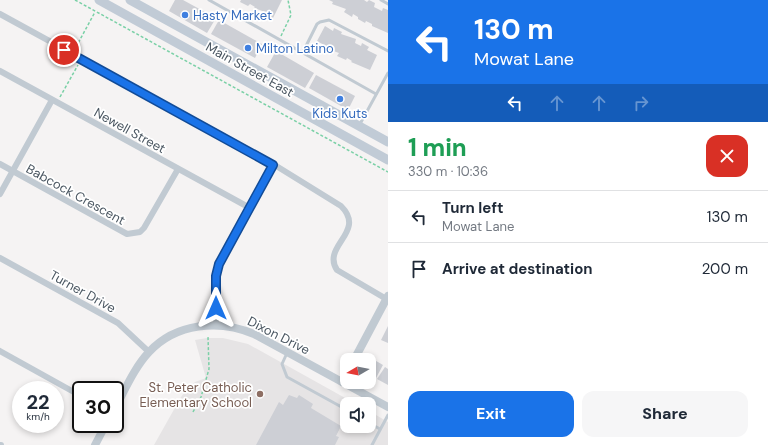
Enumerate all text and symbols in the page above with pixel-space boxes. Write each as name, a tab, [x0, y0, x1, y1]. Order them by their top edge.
place label: Hasty Market	[193, 7, 272, 24]
marker: Hasty Market	[180, 10, 190, 20]
text: 130 m	[474, 11, 554, 48]
icon: left	[408, 16, 460, 68]
pin	[47, 33, 81, 67]
street label: Main Street East	[203, 38, 297, 101]
icon: arrive	[53, 39, 75, 61]
place label: Milton Latino	[256, 40, 334, 57]
marker: Milton Latino	[243, 43, 253, 53]
text: Mowat Lane	[474, 47, 574, 71]
icon: left	[504, 92, 526, 114]
icon: ahead	[546, 92, 568, 114]
icon: ahead	[588, 92, 610, 114]
icon: right	[630, 92, 652, 114]
marker: Kids Kuts	[335, 94, 345, 104]
street label: Newell Street	[91, 104, 169, 157]
place label: Kids Kuts	[312, 105, 368, 122]
text: 1 min	[408, 132, 467, 163]
button: close	[706, 135, 748, 177]
street label: Babcock Crescent	[23, 160, 128, 229]
text: 330 m · 10:36	[408, 163, 488, 180]
text: Turn left	[442, 198, 503, 218]
icon: left	[408, 206, 430, 228]
text: 130 m	[707, 207, 748, 227]
text: Mowat Lane	[442, 218, 514, 235]
icon: arrive	[408, 258, 430, 280]
text: Arrive at destination	[442, 259, 593, 279]
text: 200 m	[702, 259, 748, 279]
street label: Turner Drive	[47, 266, 119, 317]
position arrow	[195, 287, 237, 329]
street label: Dixon Drive	[245, 313, 313, 358]
north arrow	[340, 353, 376, 389]
map controls	[340, 353, 376, 433]
place label: St. Peter Catholic Elementary School	[140, 379, 252, 411]
speed limit sign: 30	[72, 381, 124, 433]
text: 22	[26, 389, 50, 415]
marker: St. Peter Catholic Elementary School	[255, 389, 265, 399]
button: Exit	[408, 391, 574, 437]
button: Share	[582, 391, 748, 437]
button: sound	[340, 397, 376, 433]
text: km/h	[26, 410, 50, 423]

